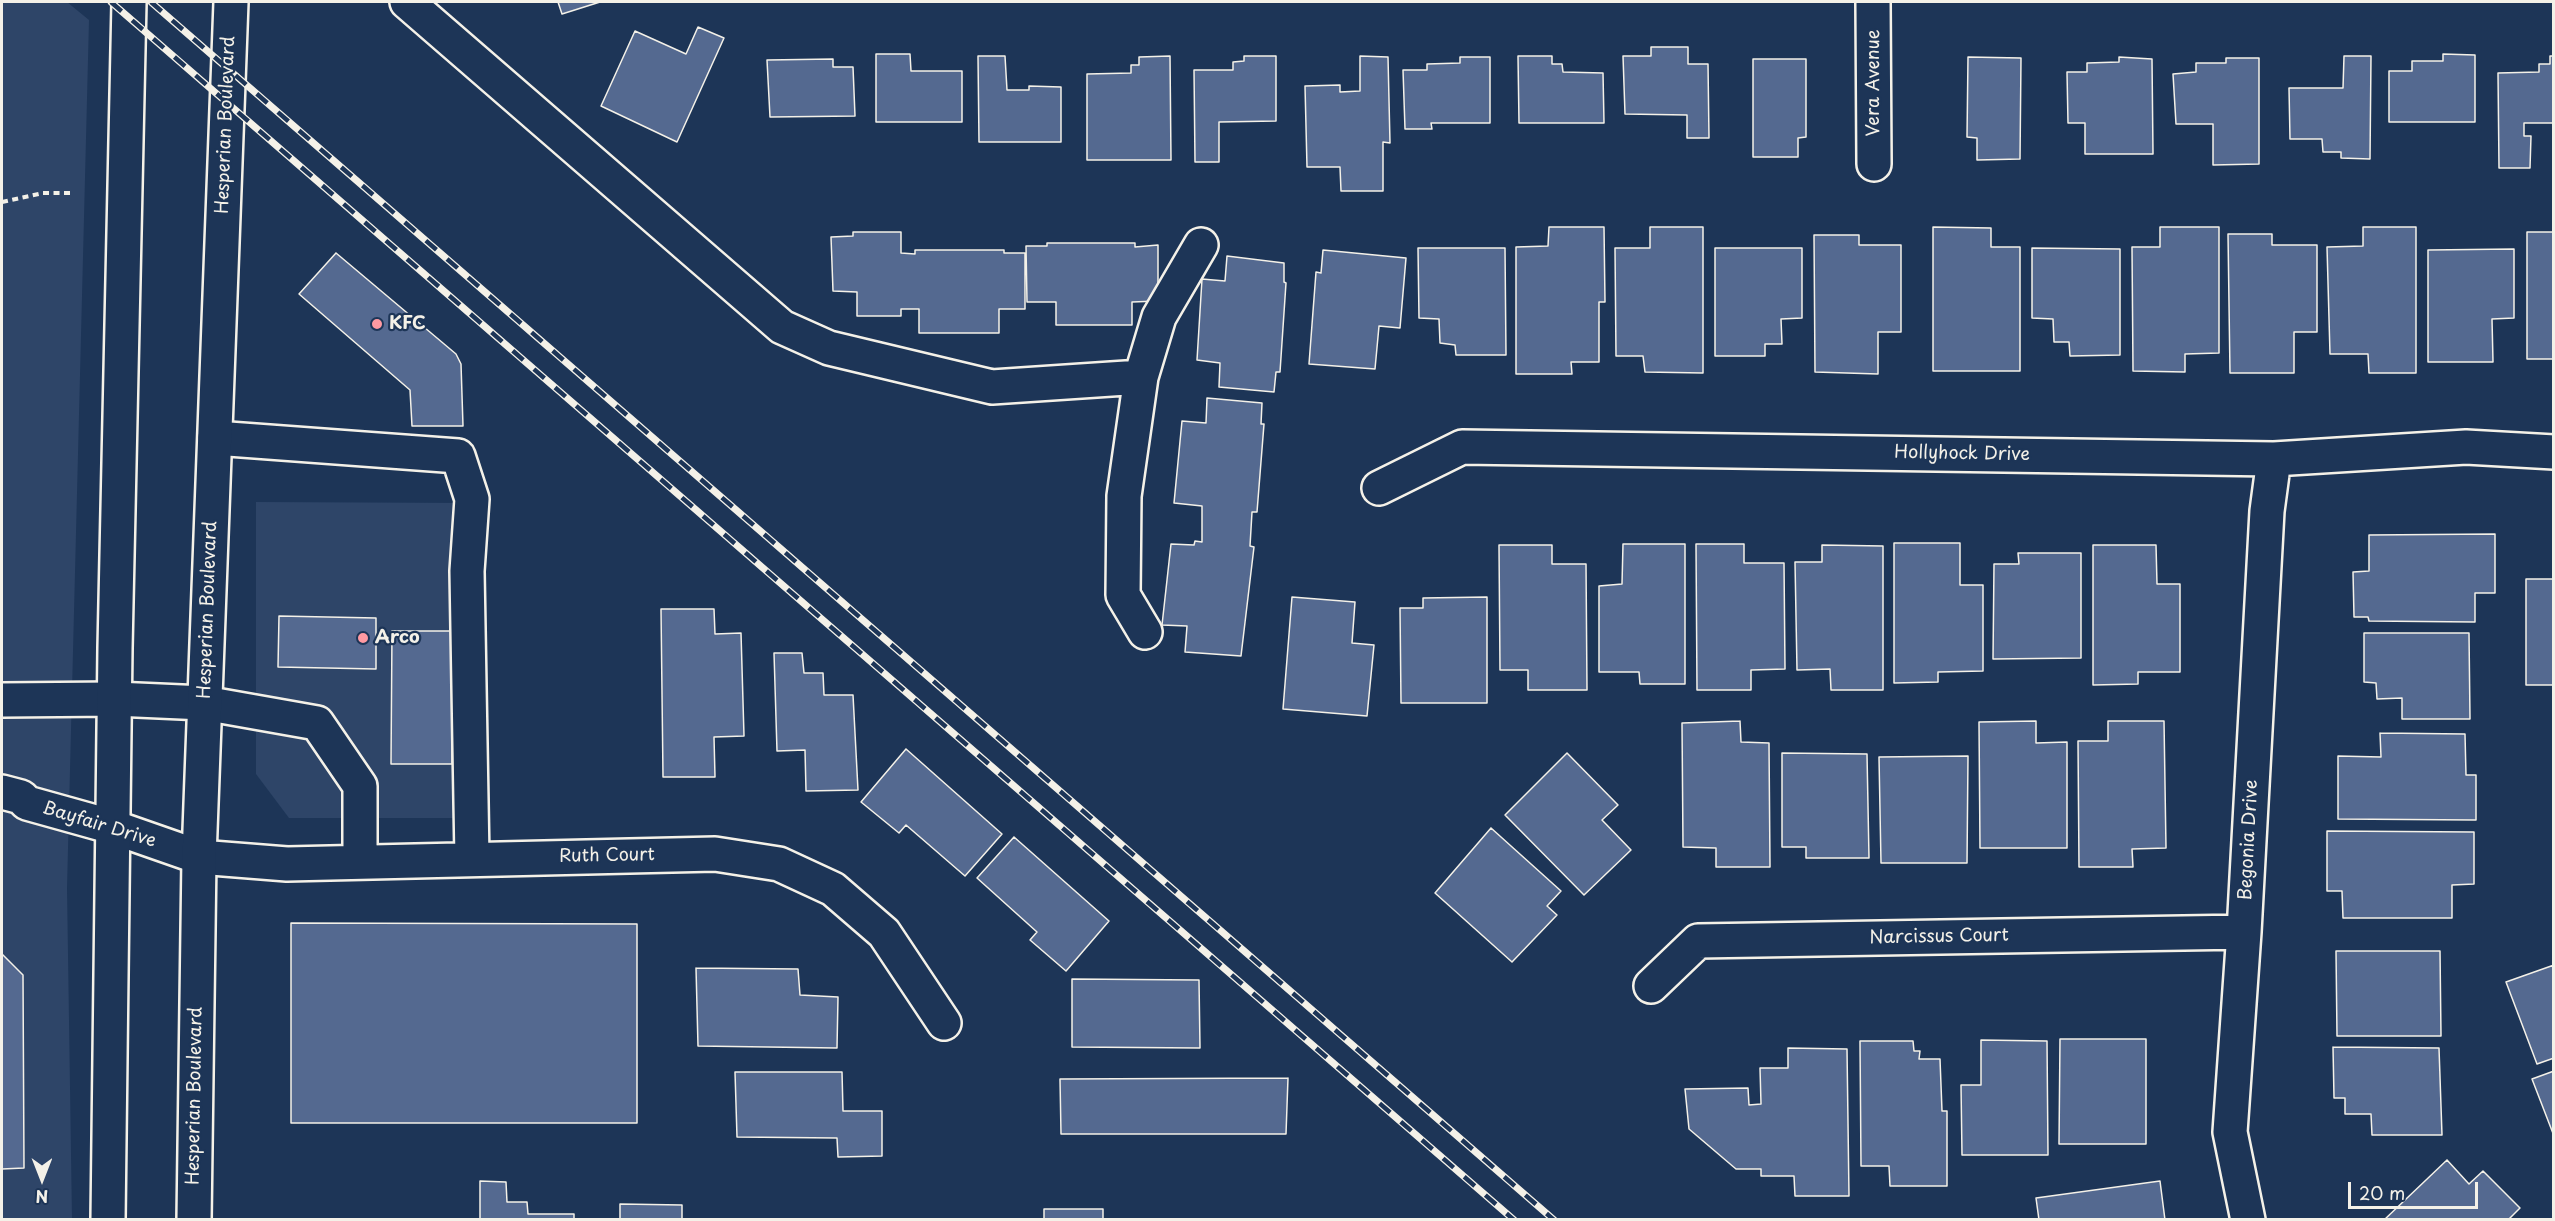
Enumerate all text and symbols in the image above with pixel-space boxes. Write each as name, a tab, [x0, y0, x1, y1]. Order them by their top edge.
street label: Vera Avenue	[1863, 30, 1885, 136]
street label: Hesperian Boulevard	[212, 36, 240, 214]
place label: KFC	[389, 313, 426, 335]
marker: KFC	[370, 317, 384, 331]
street label: Hollyhock Drive	[1894, 442, 2030, 466]
street label: Hesperian Boulevard	[194, 521, 222, 699]
place label: Arco	[375, 627, 420, 649]
marker: Arco	[356, 631, 370, 645]
street label: Begonia Drive	[2235, 779, 2263, 901]
street label: Bayfair Drive	[40, 797, 158, 853]
street label: Ruth Court	[559, 844, 655, 868]
street label: Narcissus Court	[1869, 925, 2009, 949]
street label: Hesperian Boulevard	[183, 1007, 207, 1185]
north arrow	[12, 1149, 72, 1209]
scale bar	[2351, 1170, 2482, 1208]
text: 20 m	[2359, 1179, 2405, 1206]
text: N	[36, 1185, 48, 1209]

